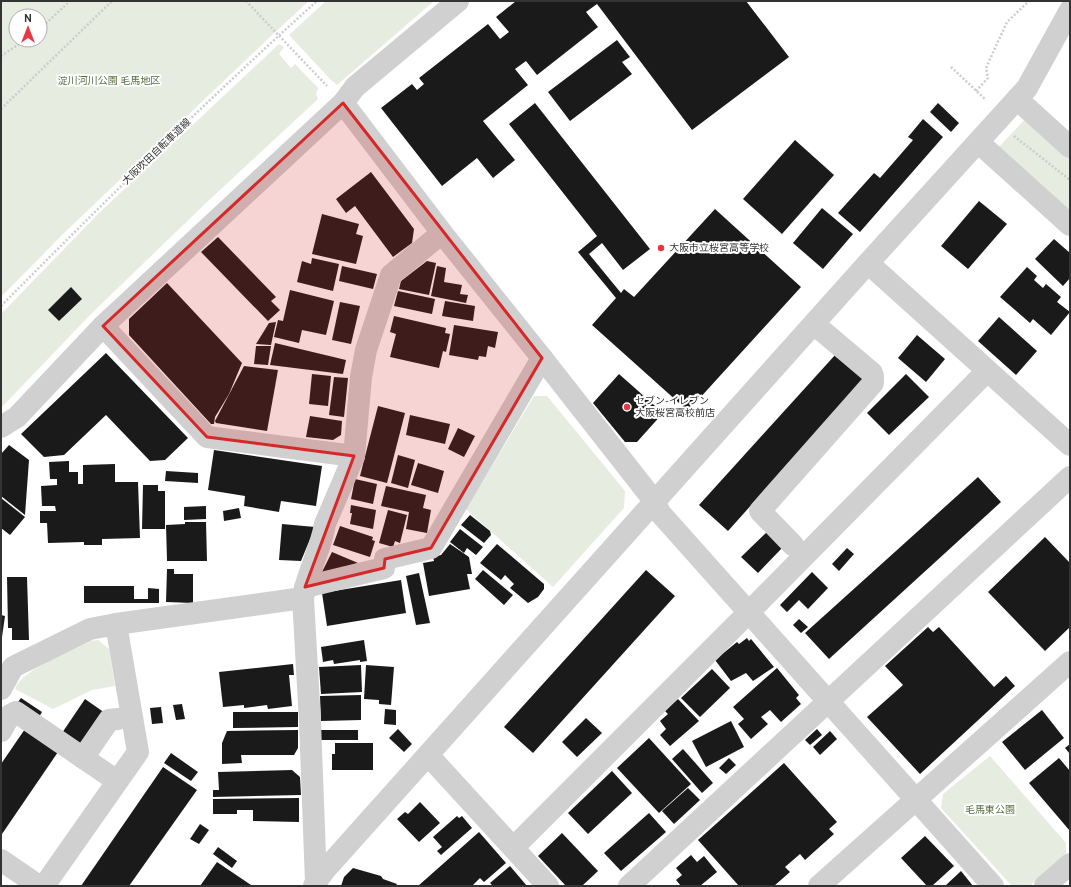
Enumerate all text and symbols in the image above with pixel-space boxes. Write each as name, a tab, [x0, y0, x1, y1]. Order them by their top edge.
north arrow	[8, 8, 48, 48]
text: N	[24, 12, 32, 26]
park label: 淀川河川公園 毛馬地区	[58, 75, 160, 88]
street label: 大阪吹田自転車道線	[120, 116, 194, 188]
place label: 大阪市立桜宮高等学校	[669, 242, 769, 255]
marker: 大阪市立桜宮高等学校	[656, 243, 666, 253]
place label: セブン-イレブン 大阪桜宮高校前店	[635, 395, 715, 420]
marker: セブン-イレブン 大阪桜宮高校前店	[622, 402, 632, 412]
park label: 毛馬東公園	[965, 804, 1015, 817]

